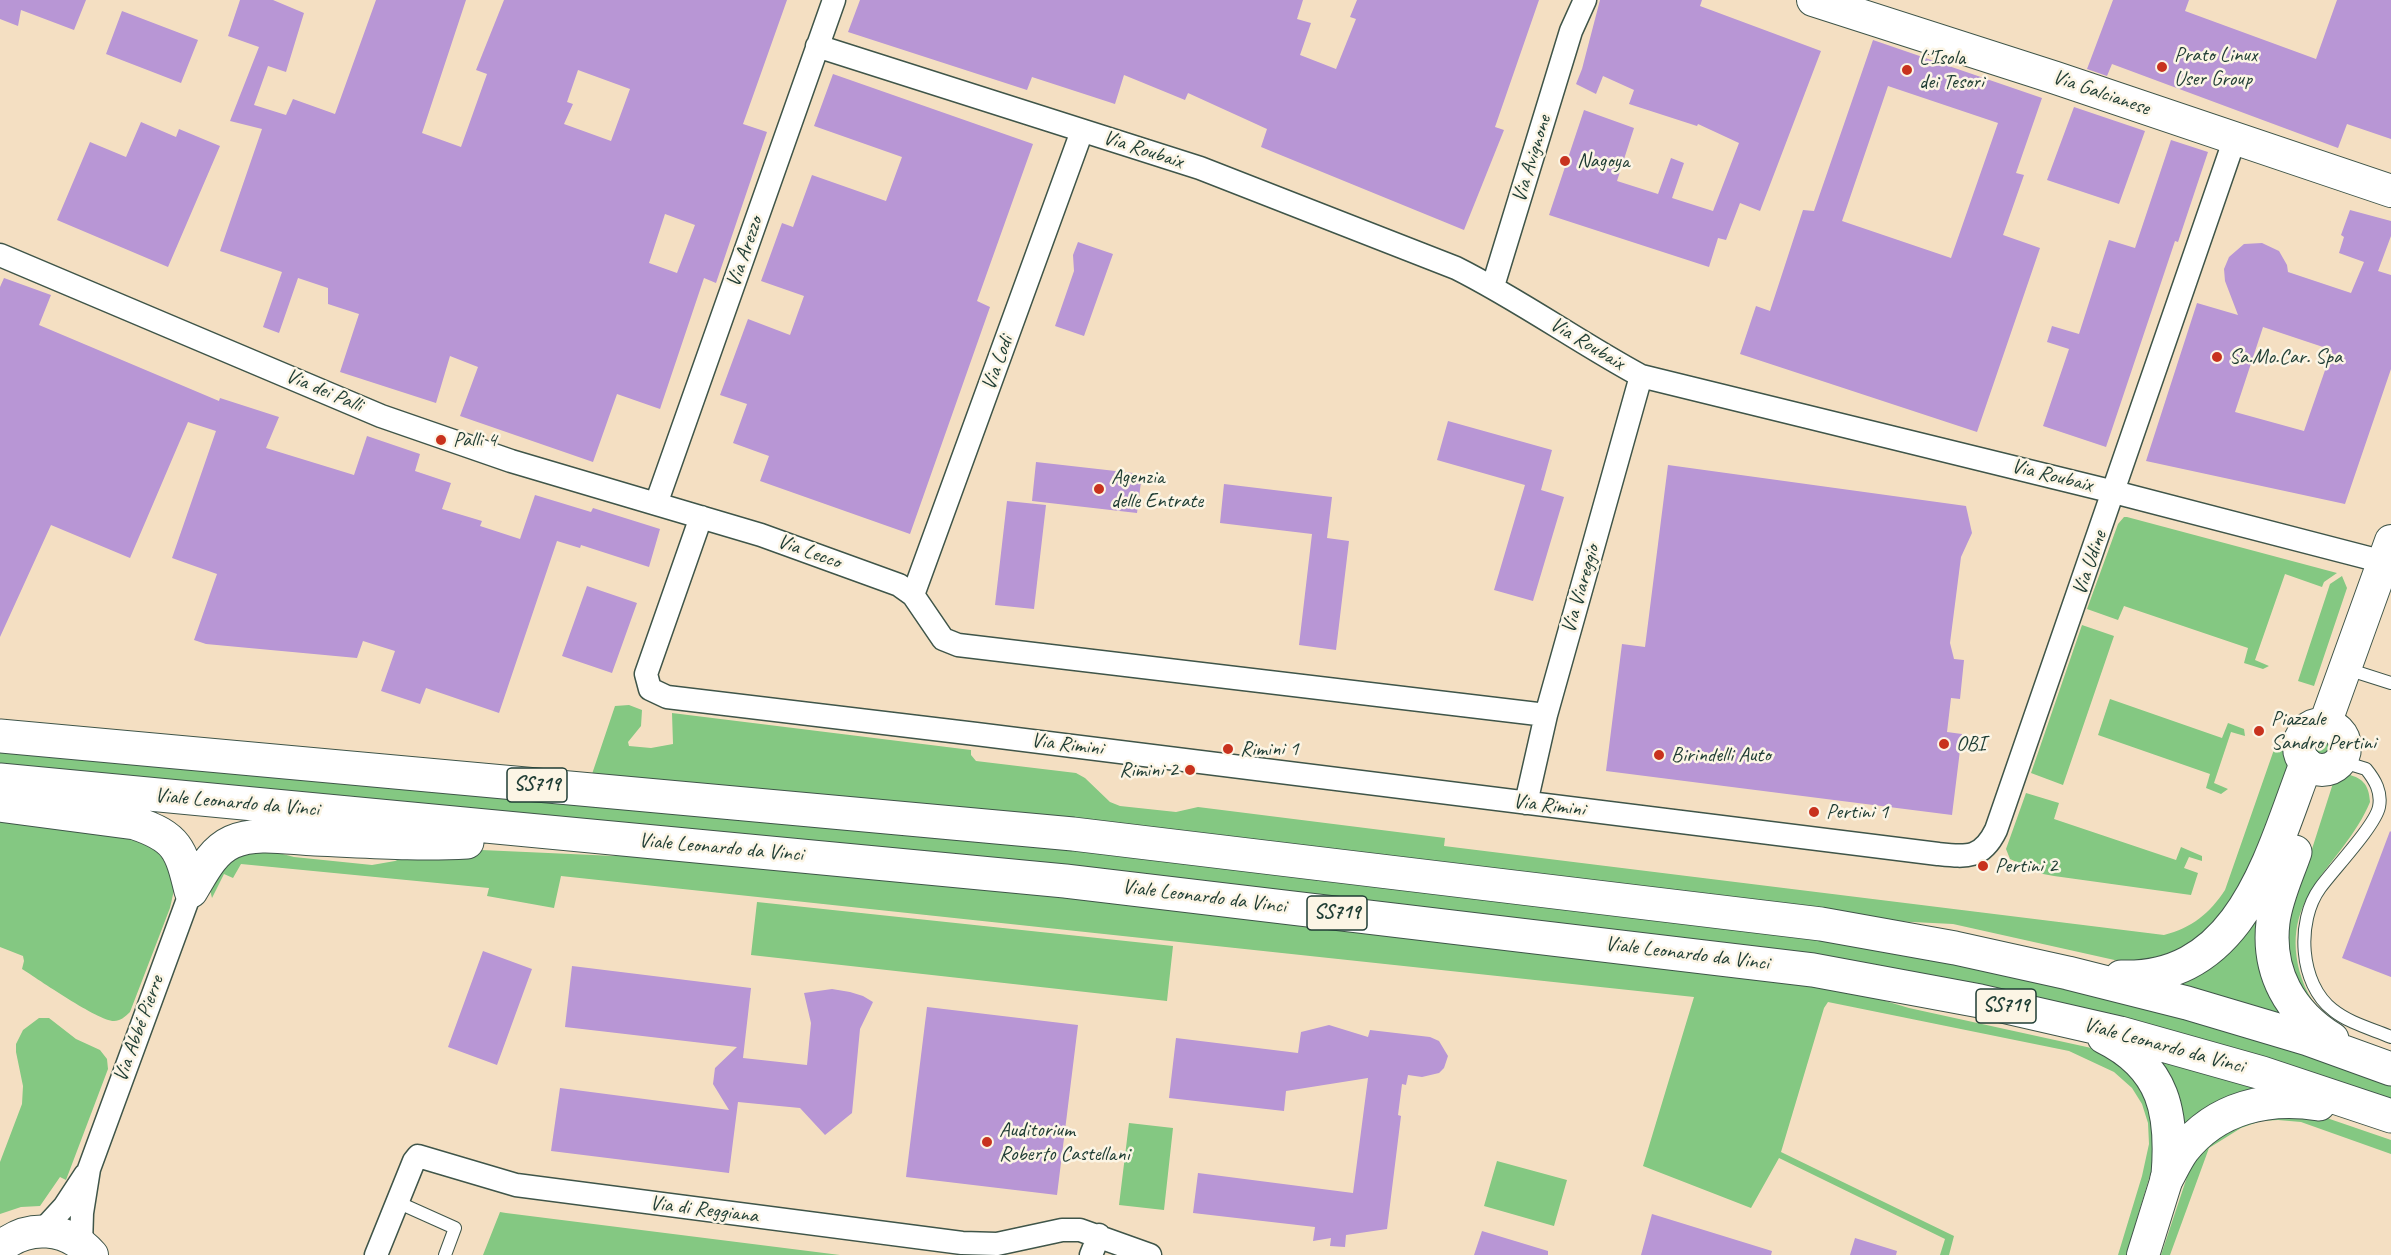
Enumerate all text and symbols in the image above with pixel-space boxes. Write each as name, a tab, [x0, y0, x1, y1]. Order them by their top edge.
place label: Prato Linux User Group	[2174, 42, 2257, 92]
place label: L'Isola dei Tesori	[1919, 45, 1984, 95]
marker: Prato Linux User Group	[2155, 60, 2169, 74]
marker: L'Isola dei Tesori	[1900, 63, 1914, 77]
street label: Via Galcianese	[2049, 65, 2153, 121]
street label: Via Avignone	[1507, 112, 1557, 206]
street label: Via Roubaix	[1100, 125, 1186, 175]
place label: Nagoya	[1577, 148, 1629, 174]
marker: Nagoya	[1558, 154, 1572, 168]
street label: Via Arezzo	[721, 213, 769, 291]
street label: Via Roubaix	[1545, 312, 1629, 376]
street label: Via Lodi	[977, 332, 1019, 394]
place label: Sa.Mo.Car. Spa	[2229, 344, 2342, 370]
marker: Sa.Mo.Car. Spa	[2210, 350, 2224, 364]
street label: Via dei Palli	[282, 364, 366, 418]
place label: Palli 4	[453, 427, 497, 453]
marker: Palli 4	[434, 433, 448, 447]
street label: Via Roubaix	[2009, 454, 2095, 498]
place label: Agenzia delle Entrate	[1111, 464, 1203, 514]
marker: Agenzia delle Entrate	[1092, 482, 1106, 496]
street label: Via Udine	[2067, 528, 2113, 598]
street label: Via Lecco	[774, 529, 844, 575]
street label: Via Viareggio	[1556, 542, 1606, 636]
place label: Piazzale Sandro Pertini	[2271, 706, 2376, 756]
marker: Piazzale Sandro Pertini	[2252, 724, 2266, 738]
street label: Via Rimini	[1030, 728, 1104, 762]
place label: OBI	[1956, 731, 1986, 757]
place label: Rimini 1	[1240, 736, 1299, 762]
marker: OBI	[1937, 737, 1951, 751]
marker: Rimini 1	[1221, 742, 1235, 756]
place label: Birindelli Auto	[1671, 742, 1771, 768]
marker: Birindelli Auto	[1652, 748, 1666, 762]
place label: Rimini 2	[1119, 757, 1178, 783]
marker: Rimini 2	[1183, 763, 1197, 777]
road number: SS719	[507, 768, 567, 802]
street label: Viale Leonardo da Vinci	[154, 783, 320, 823]
street label: Via Rimini	[1512, 789, 1586, 823]
place label: Pertini 1	[1826, 799, 1888, 825]
marker: Pertini 1	[1807, 805, 1821, 819]
street label: Viale Leonardo da Vinci	[638, 828, 804, 868]
place label: Pertini 2	[1995, 853, 2057, 879]
marker: Pertini 2	[1976, 859, 1990, 873]
street label: Viale Leonardo da Vinci	[1121, 874, 1287, 920]
road number: SS719	[1307, 896, 1367, 930]
street label: Viale Leonardo da Vinci	[1604, 931, 1770, 977]
street label: Via Abbé Pierre	[108, 972, 170, 1086]
road number: SS719	[1976, 989, 2036, 1023]
street label: Viale Leonardo da Vinci	[2081, 1012, 2247, 1080]
place label: Auditorium Roberto Castellani	[999, 1117, 1130, 1167]
marker: Auditorium Roberto Castellani	[980, 1135, 994, 1149]
street label: Via di Reggiana	[648, 1191, 760, 1229]

